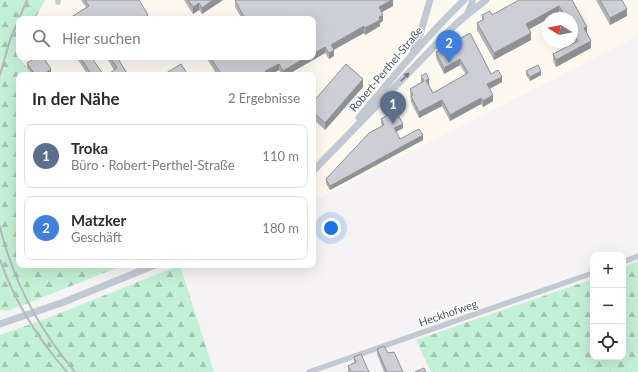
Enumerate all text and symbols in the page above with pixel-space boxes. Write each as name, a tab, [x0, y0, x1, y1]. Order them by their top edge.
north arrow	[542, 12, 578, 48]
search box	[16, 16, 316, 60]
street label: Robert-Perthel-Straße	[346, 23, 425, 114]
icon: search	[30, 27, 52, 49]
text: Hier suchen	[62, 29, 141, 47]
pin: 2	[436, 30, 462, 63]
one-way arrow	[400, 72, 410, 82]
text: In der Nähe	[32, 88, 120, 109]
text: 2 Ergebnisse	[228, 90, 300, 106]
pin: 1	[380, 91, 406, 124]
text: Troka	[71, 139, 108, 157]
text: 1	[42, 148, 50, 164]
text: 110 m	[262, 148, 299, 164]
text: Büro · Robert-Perthel-Straße	[71, 157, 235, 173]
text: Matzker	[71, 211, 126, 229]
your location	[321, 218, 341, 238]
text: 2	[42, 220, 50, 236]
text: 180 m	[262, 220, 299, 236]
text: Geschäft	[71, 229, 122, 245]
map controls	[590, 252, 626, 360]
button: +	[590, 252, 626, 288]
button: −	[590, 288, 626, 324]
street label: Heckhofweg	[417, 296, 479, 329]
button: locate	[590, 324, 626, 360]

